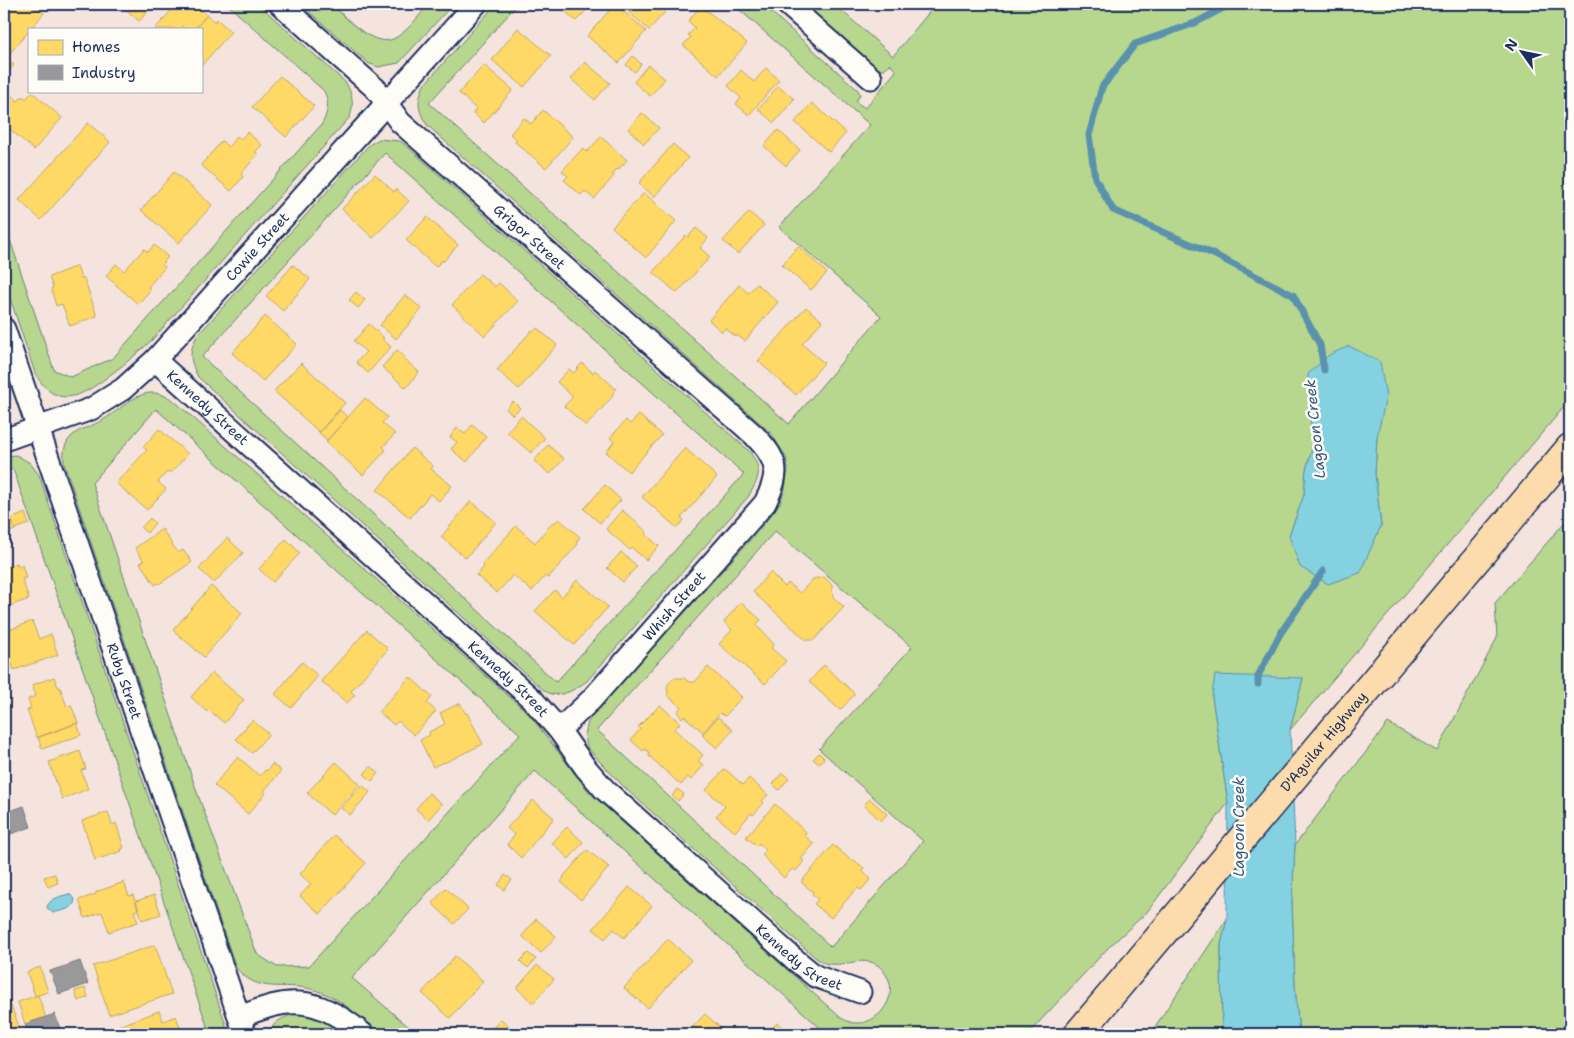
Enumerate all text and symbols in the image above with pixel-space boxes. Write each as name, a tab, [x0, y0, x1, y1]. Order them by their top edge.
legend	[28, 28, 202, 92]
north arrow	[1496, 28, 1546, 78]
text: N	[1501, 35, 1522, 54]
text: Homes	[72, 37, 120, 57]
text: Industry	[72, 63, 136, 83]
street label: Grigor Street	[490, 200, 569, 273]
street label: Cowie Street	[222, 208, 293, 285]
street label: Kennedy Street	[163, 366, 252, 449]
water label: Lagoon Creek	[1300, 378, 1330, 480]
street label: Whish Street	[639, 567, 709, 645]
street label: Kennedy Street	[464, 637, 553, 721]
street label: Ruby Street	[103, 640, 146, 722]
street label: D'Aguilar Highway	[1276, 688, 1371, 795]
water label: Lagoon Creek	[1229, 777, 1249, 877]
street label: Kennedy Street	[752, 920, 845, 994]

